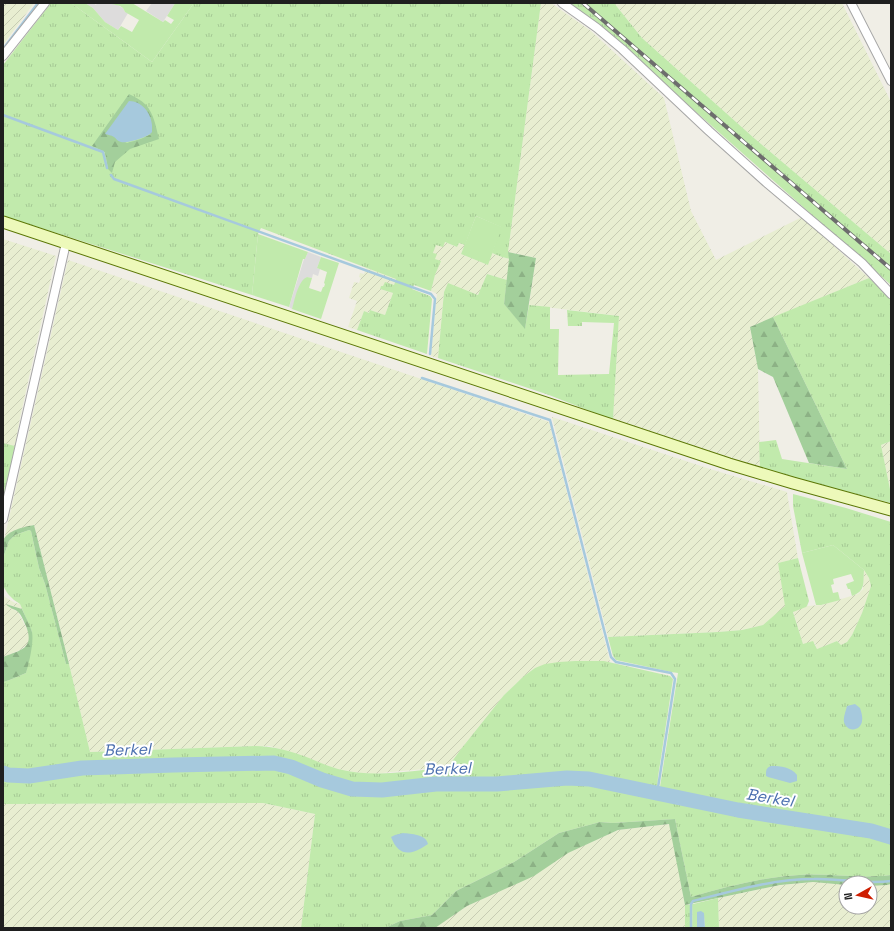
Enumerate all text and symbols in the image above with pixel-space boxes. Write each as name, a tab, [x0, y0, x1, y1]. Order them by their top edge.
water label: Berkel	[103, 738, 153, 761]
water label: Berkel	[423, 757, 473, 780]
water label: Berkel	[745, 783, 797, 812]
north arrow	[838, 875, 878, 915]
text: N	[841, 892, 856, 901]

